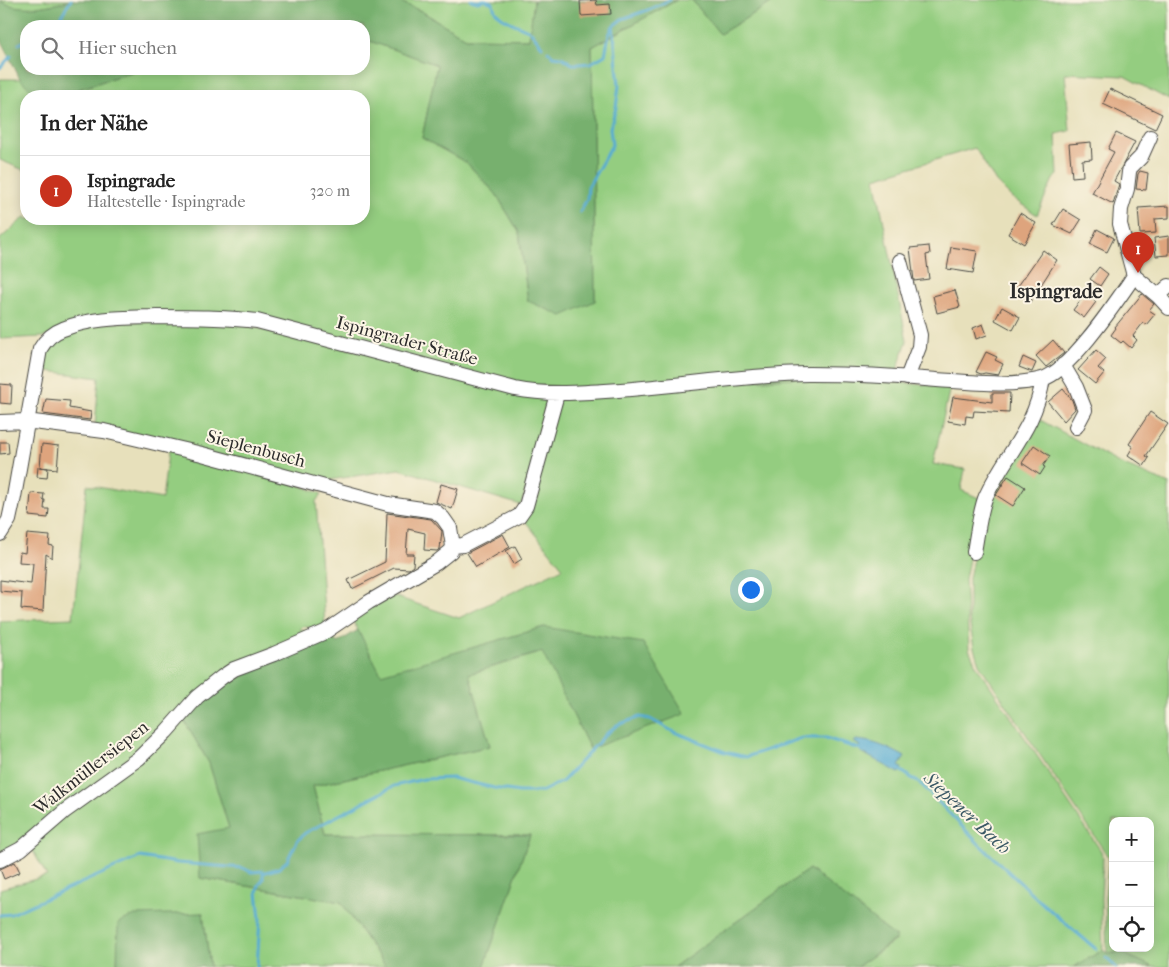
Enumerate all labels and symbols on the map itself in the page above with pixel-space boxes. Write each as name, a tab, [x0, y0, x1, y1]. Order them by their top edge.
pin: 1	[1122, 232, 1154, 273]
district label: Ispingrade	[1010, 280, 1103, 303]
street label: Ispingrader Straße	[334, 312, 480, 370]
street label: Sieplenbusch	[204, 426, 308, 472]
your location	[738, 577, 764, 603]
street label: Walkmüllersiepen	[28, 716, 153, 820]
water label: Siepener Bach	[918, 767, 1015, 859]

